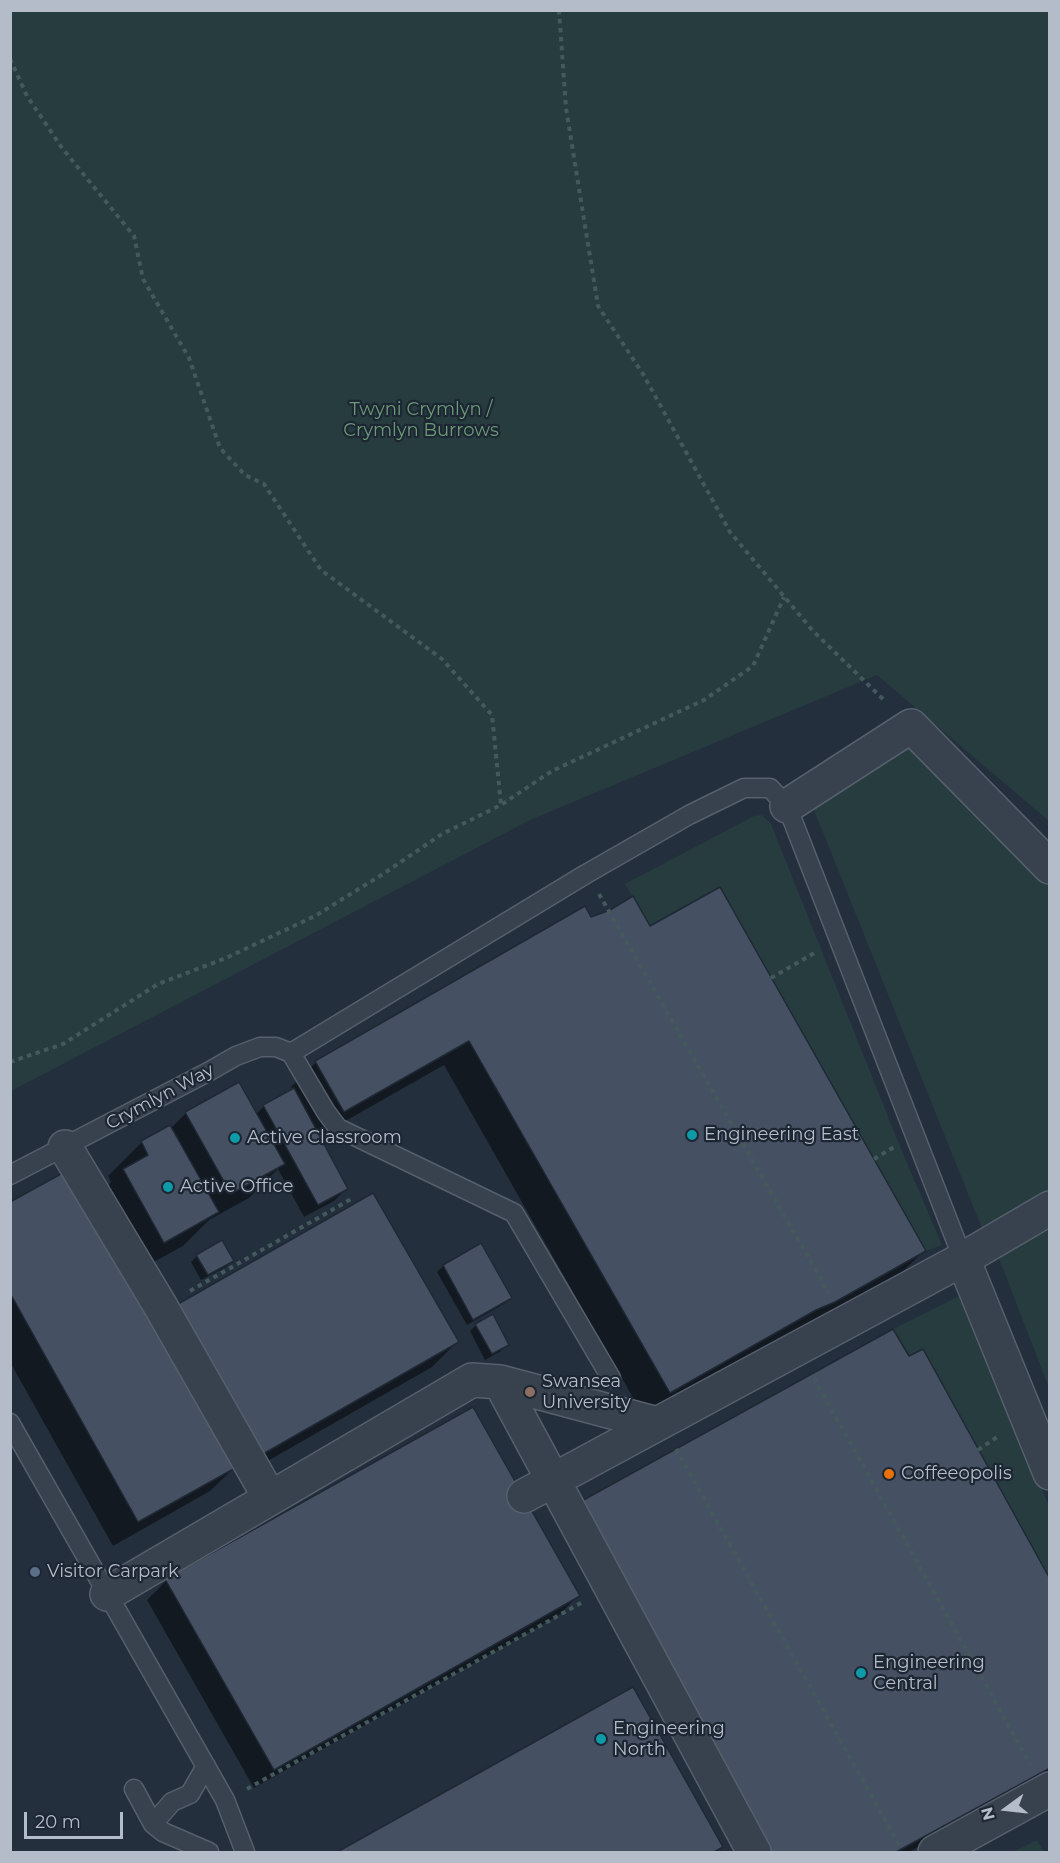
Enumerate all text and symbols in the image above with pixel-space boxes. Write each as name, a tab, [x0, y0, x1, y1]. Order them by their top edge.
park label: Twyni Crymlyn / Crymlyn Burrows	[343, 399, 499, 442]
street label: Crymlyn Way	[102, 1059, 218, 1135]
place label: Engineering East	[704, 1124, 859, 1146]
place label: Active Classroom	[247, 1127, 402, 1149]
marker: Engineering East	[685, 1128, 699, 1142]
marker: Active Classroom	[228, 1131, 242, 1145]
place label: Active Office	[180, 1176, 293, 1198]
marker: Active Office	[161, 1180, 175, 1194]
place label: Swansea University	[542, 1371, 631, 1414]
marker: Swansea University	[523, 1385, 537, 1399]
place label: Coffeeopolis	[901, 1463, 1012, 1485]
marker: Coffeeopolis	[882, 1467, 896, 1481]
place label: Visitor Carpark	[47, 1561, 179, 1583]
marker: Visitor Carpark	[28, 1565, 42, 1579]
place label: Engineering Central	[873, 1652, 985, 1694]
marker: Engineering Central	[854, 1666, 868, 1680]
place label: Engineering North	[613, 1718, 725, 1760]
marker: Engineering North	[594, 1732, 608, 1746]
north arrow	[976, 1779, 1036, 1839]
scale bar	[27, 1800, 126, 1838]
text: N	[977, 1805, 999, 1822]
text: 20 m	[35, 1811, 81, 1833]

